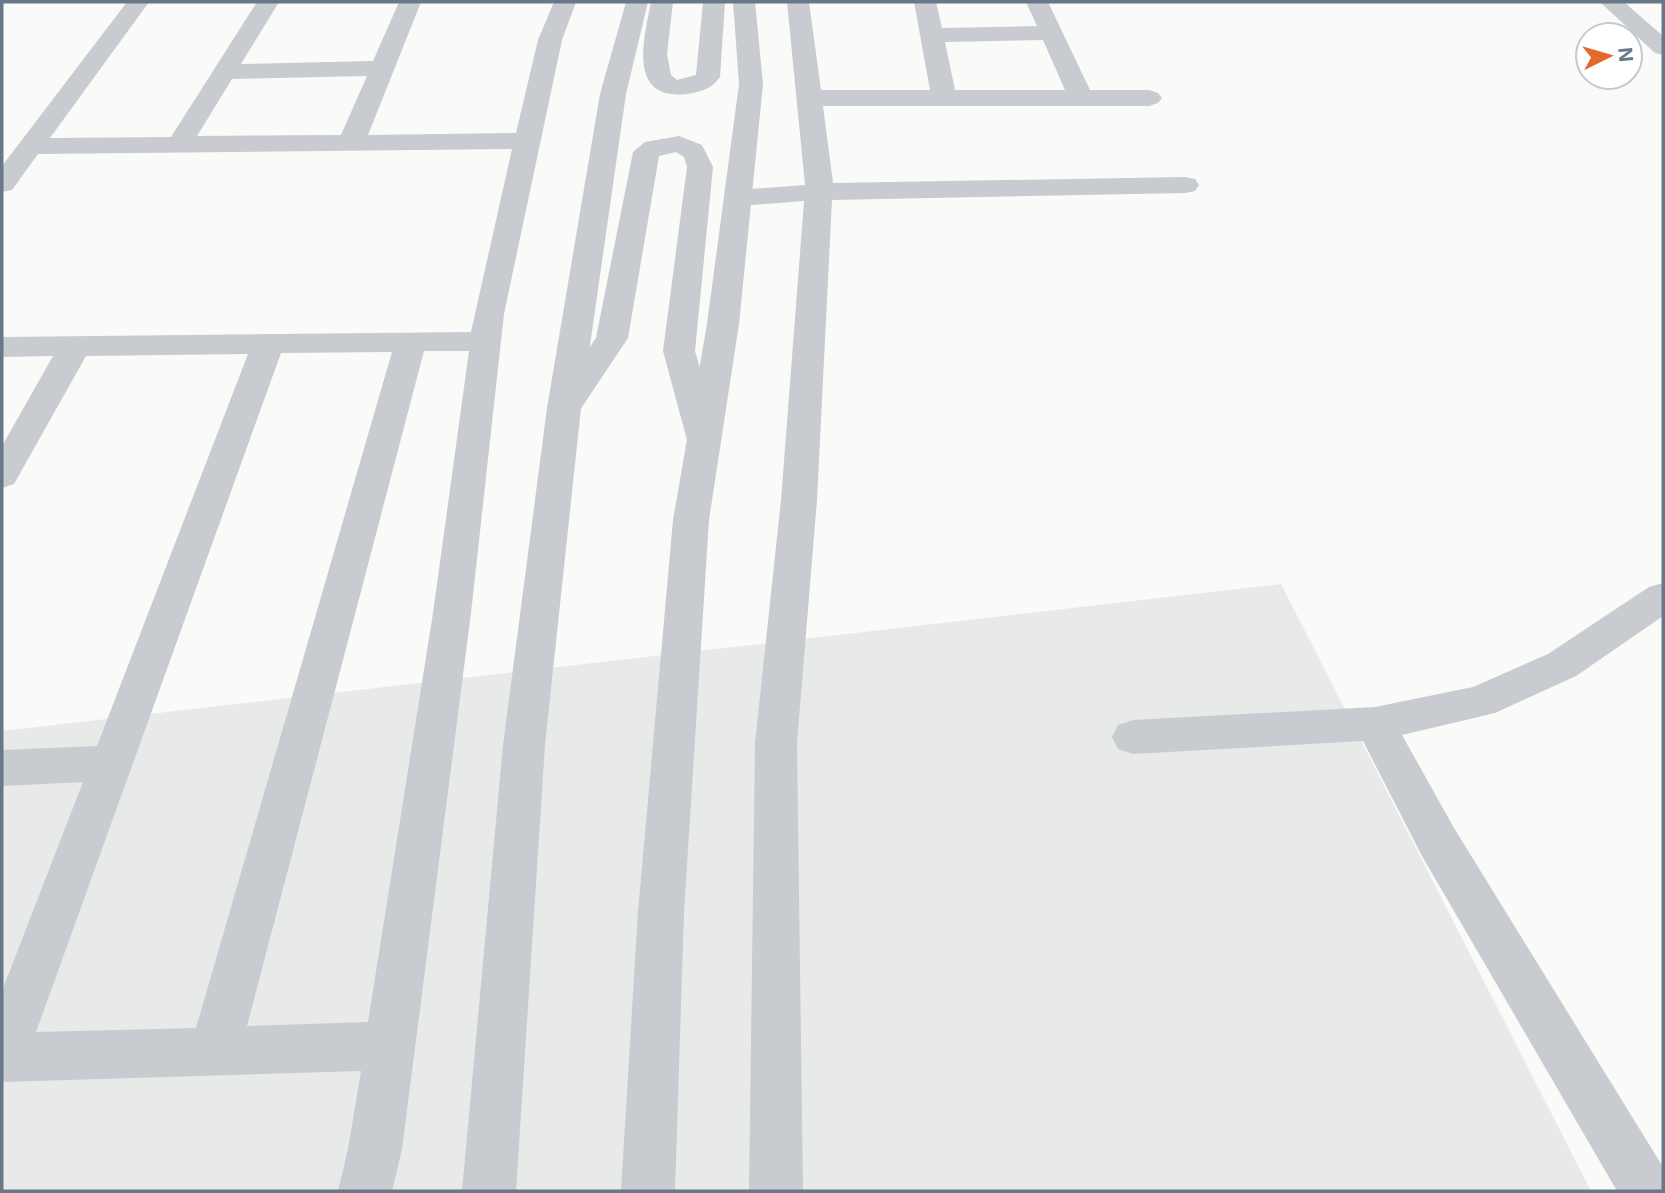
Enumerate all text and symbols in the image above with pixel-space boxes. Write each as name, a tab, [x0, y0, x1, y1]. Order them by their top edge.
north arrow	[1574, 21, 1644, 91]
text: N	[1613, 46, 1638, 63]

